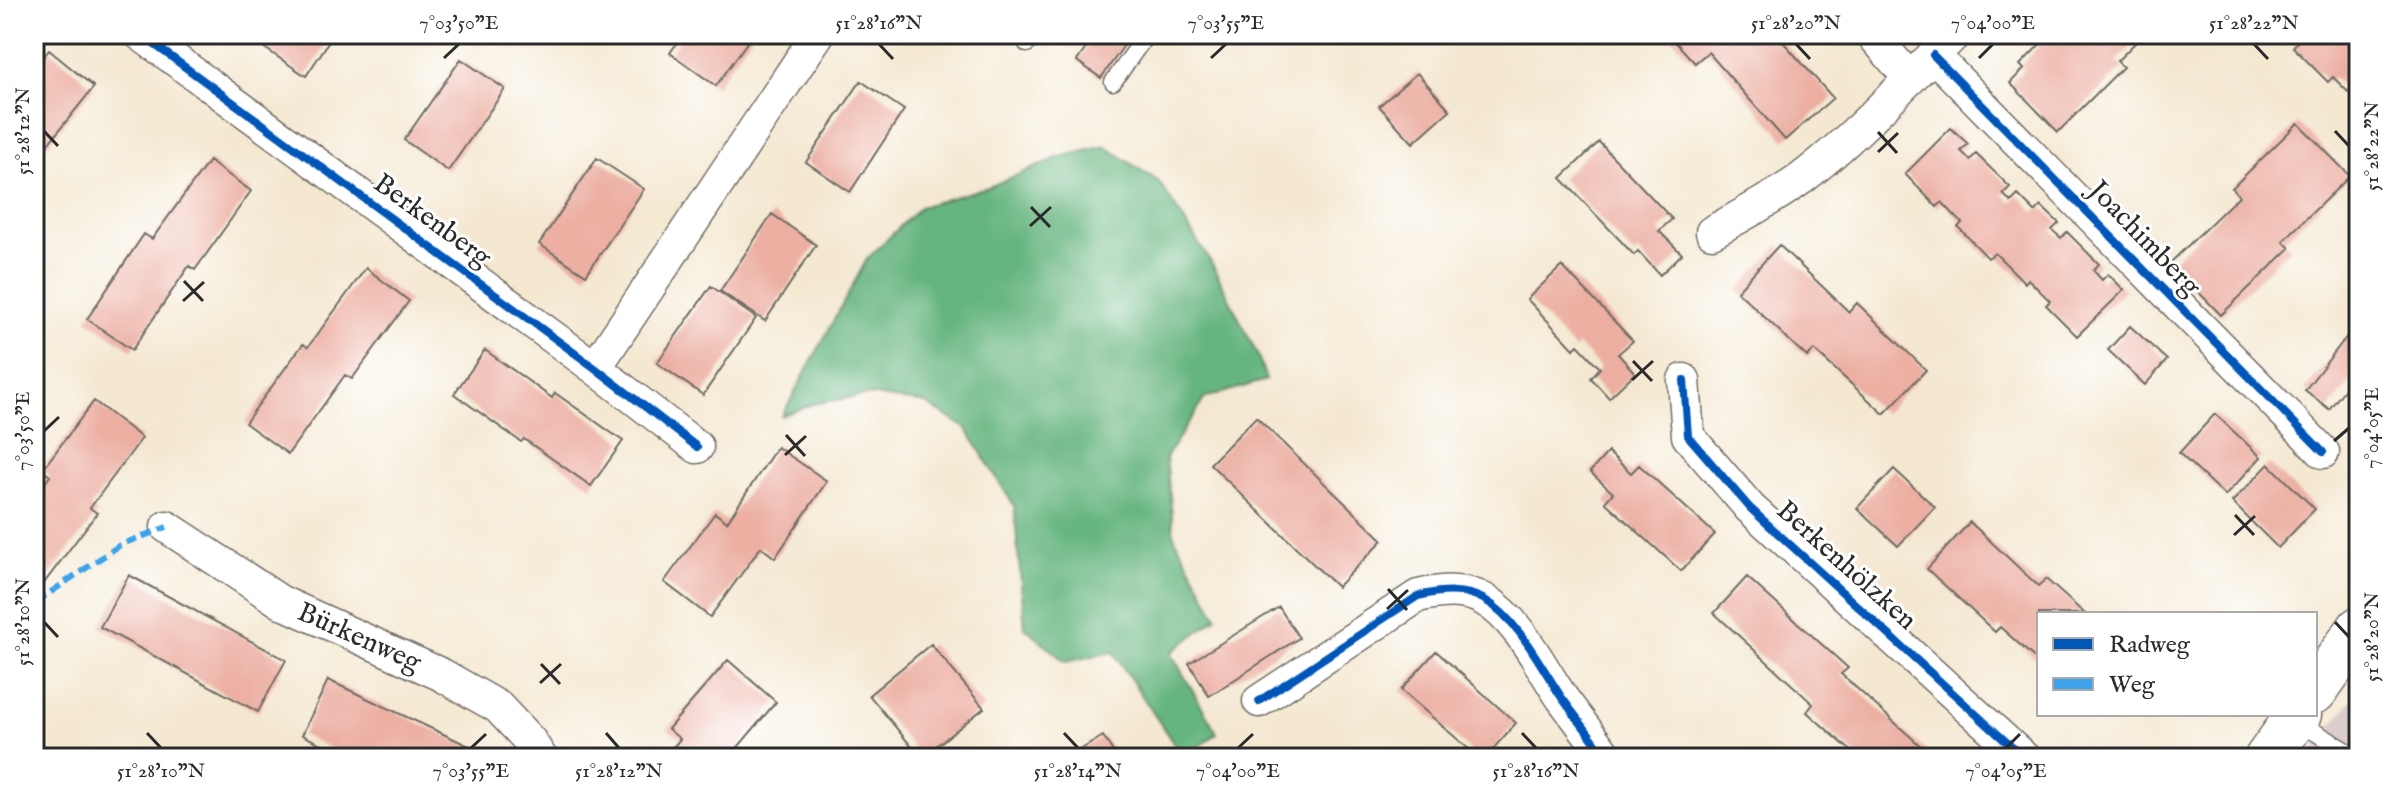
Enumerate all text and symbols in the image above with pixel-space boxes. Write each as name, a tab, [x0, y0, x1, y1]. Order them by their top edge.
text: 7°03'50"E	[419, 11, 499, 36]
text: 51°28'16"N	[836, 11, 922, 36]
text: 7°03'55"E	[1188, 11, 1265, 36]
text: 51°28'20"N	[1751, 11, 1841, 36]
text: 7°04'00"E	[1951, 11, 2035, 36]
text: 51°28'22"N	[2209, 11, 2299, 36]
text: 51°28'12"N	[11, 87, 36, 175]
text: 51°28'22"N	[2360, 101, 2385, 191]
street label: Berkenberg	[366, 166, 498, 276]
street label: Joachimberg	[2078, 172, 2208, 305]
text: 7°04'05"E	[2360, 387, 2385, 469]
text: 7°03'50"E	[11, 391, 36, 471]
street label: Berkenhölzken	[1768, 494, 1924, 638]
text: 51°28'10"N	[11, 578, 36, 666]
text: 51°28'20"N	[2360, 592, 2385, 682]
street label: Bürkenweg	[292, 595, 427, 681]
legend	[2037, 612, 2317, 716]
text: Radweg	[2109, 630, 2191, 661]
text: Weg	[2109, 670, 2156, 701]
text: 51°28'10"N	[117, 759, 205, 784]
text: 7°03'55"E	[433, 759, 510, 784]
text: 51°28'12"N	[575, 759, 663, 784]
text: 51°28'14"N	[1034, 759, 1122, 784]
text: 7°04'00"E	[1196, 759, 1280, 784]
text: 51°28'16"N	[1493, 759, 1579, 784]
text: 7°04'05"E	[1965, 759, 2047, 784]

